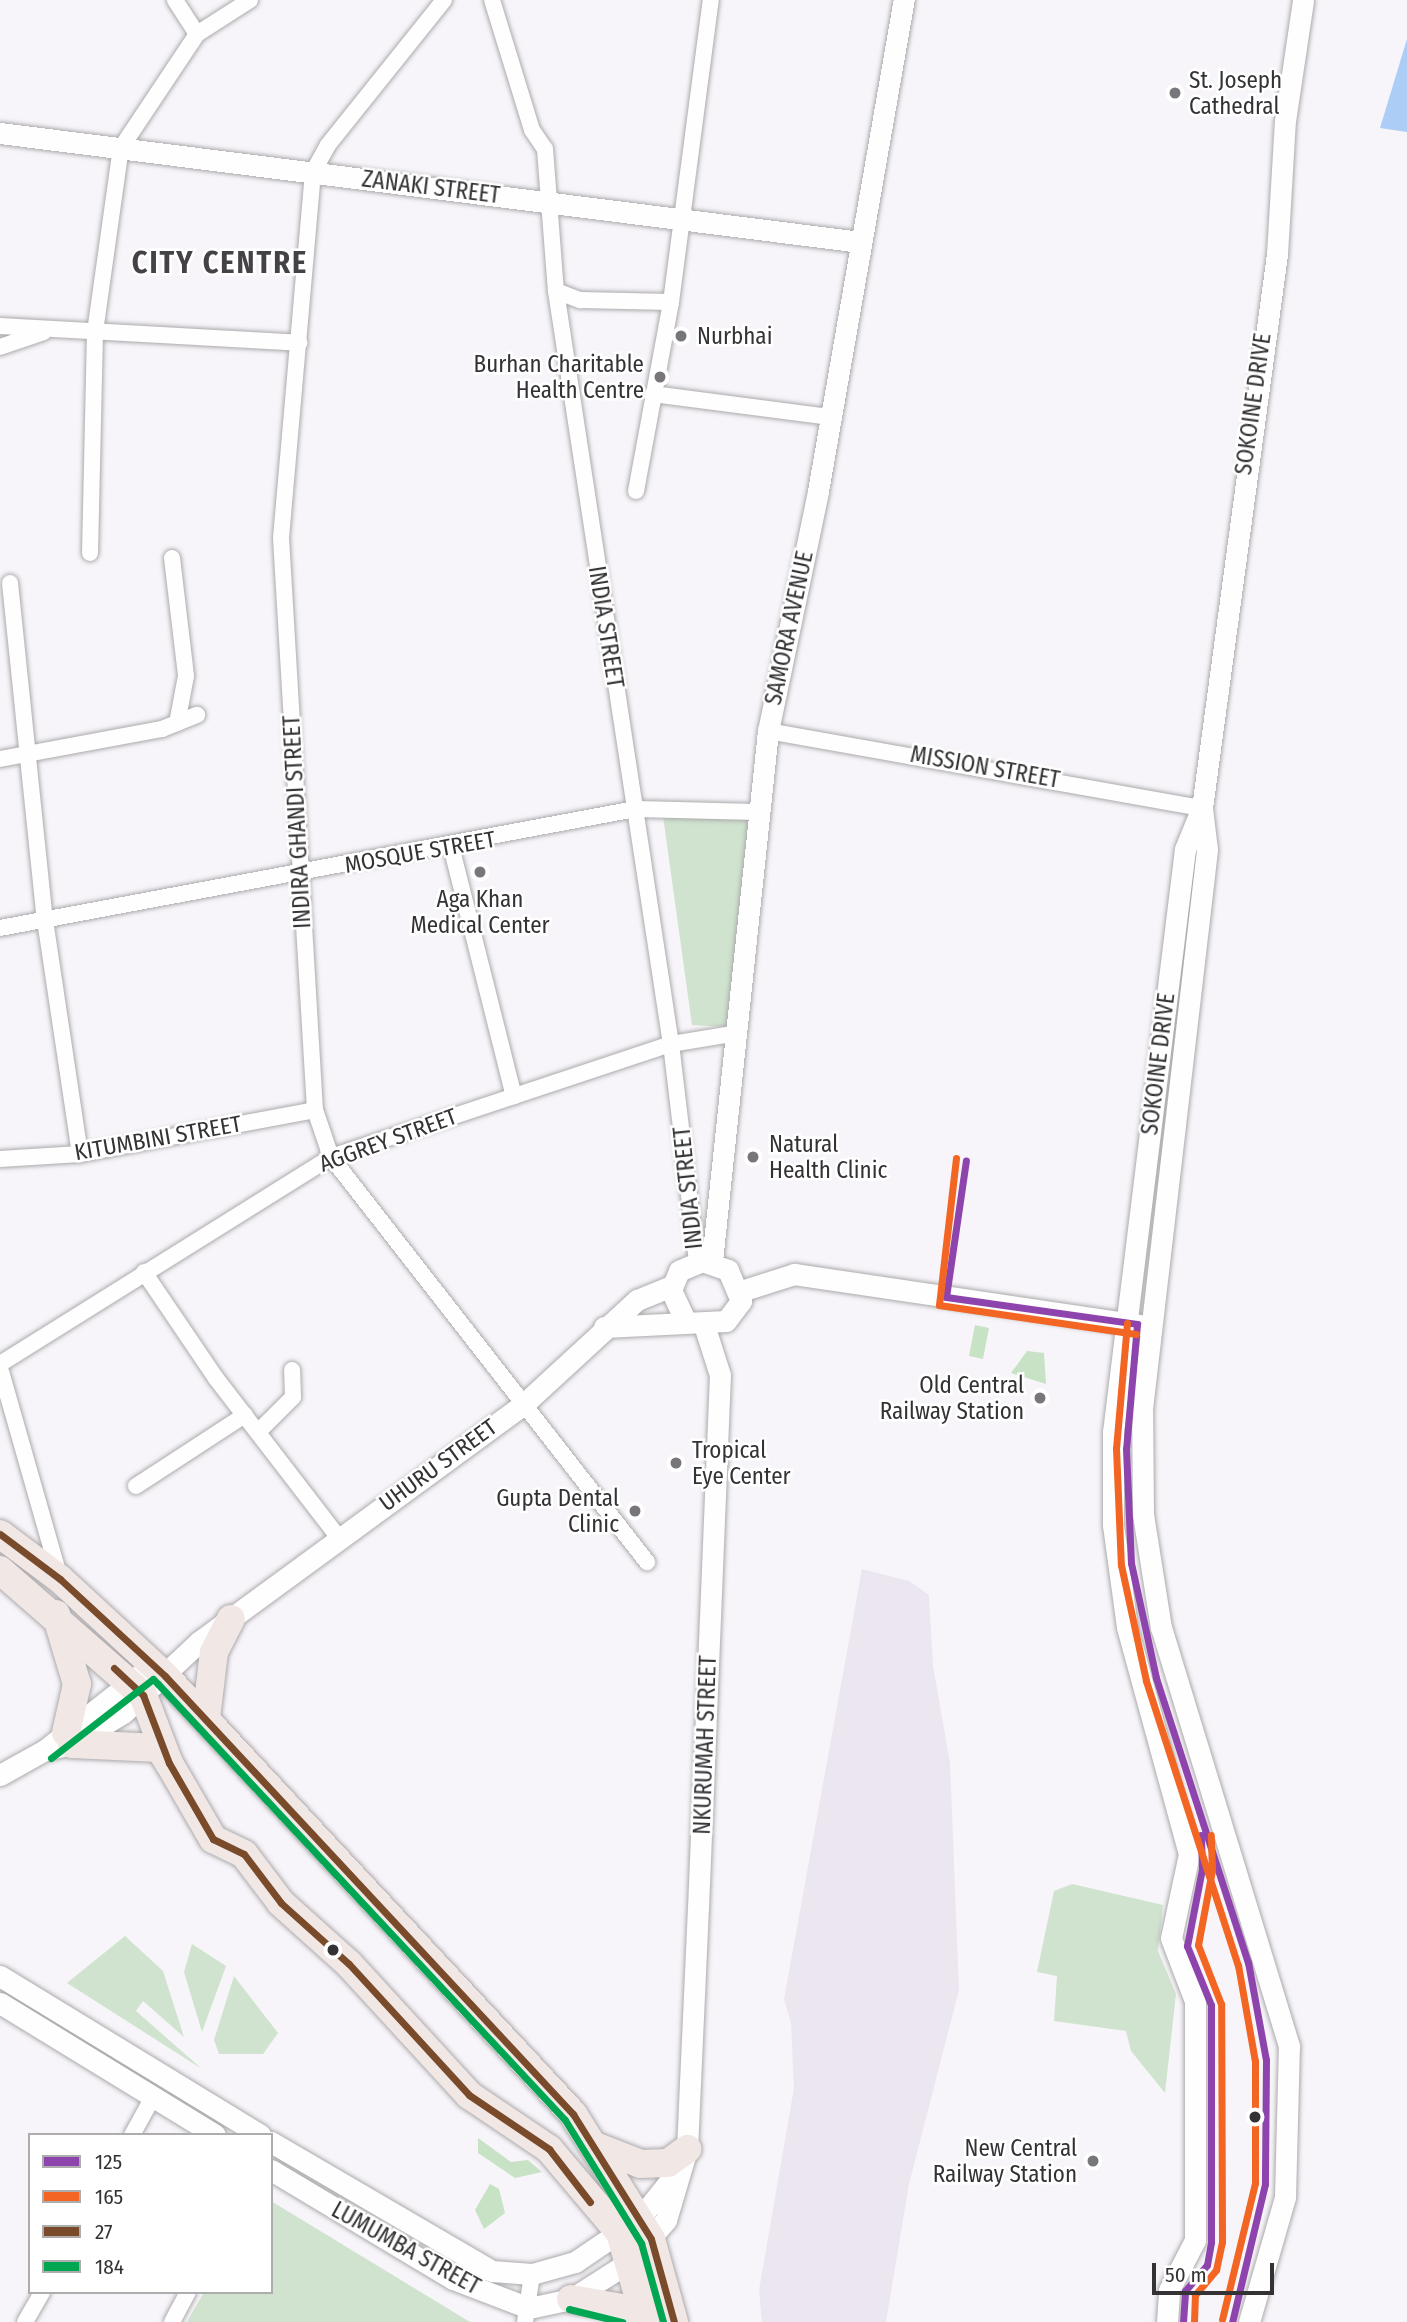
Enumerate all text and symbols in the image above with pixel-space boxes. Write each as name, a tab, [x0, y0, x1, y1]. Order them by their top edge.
place label: St. Joseph Cathedral	[1189, 66, 1282, 120]
marker: St. Joseph Cathedral	[1167, 85, 1183, 101]
street label: ZANAKI STREET	[360, 165, 502, 209]
district label: CITY CENTRE	[133, 245, 307, 281]
place label: Nurbhai	[697, 322, 772, 350]
marker: Nurbhai	[671, 326, 691, 346]
street label: SOKOINE DRIVE	[1229, 331, 1277, 477]
place label: Burhan Charitable Health Centre	[474, 350, 644, 404]
marker: Burhan Charitable Health Centre	[650, 367, 670, 387]
street label: SAMORA AVENUE	[759, 549, 819, 707]
street label: INDIA STREET	[583, 564, 629, 690]
street label: INDIRA GHANDI STREET	[278, 715, 316, 929]
street label: MISSION STREET	[908, 740, 1062, 794]
street label: MOSQUE STREET	[343, 825, 497, 879]
marker: Aga Khan Medical Center	[470, 862, 490, 882]
place label: Aga Khan Medical Center	[410, 885, 550, 939]
street label: SOKOINE DRIVE	[1136, 991, 1180, 1137]
street label: AGGREY STREET	[315, 1102, 461, 1178]
street label: KITUMBINI STREET	[72, 1110, 244, 1166]
street label: INDIA STREET	[668, 1125, 708, 1251]
place label: Natural Health Clinic	[769, 1130, 887, 1184]
marker: Natural Health Clinic	[743, 1147, 763, 1167]
place label: Old Central Railway Station	[880, 1371, 1024, 1425]
marker: Old Central Railway Station	[1030, 1388, 1050, 1408]
street label: UHURU STREET	[374, 1413, 502, 1517]
place label: Tropical Eye Center	[692, 1436, 791, 1490]
marker: Tropical Eye Center	[666, 1453, 686, 1473]
place label: Gupta Dental Clinic	[496, 1484, 619, 1538]
marker: Gupta Dental Clinic	[625, 1501, 645, 1521]
street label: NKURUMAH STREET	[688, 1655, 722, 1835]
unlabelled marker	[326, 1943, 340, 1957]
unlabelled marker	[1248, 2110, 1262, 2124]
legend	[28, 2133, 273, 2294]
place label: New Central Railway Station	[933, 2134, 1077, 2188]
text: 125	[95, 2149, 122, 2175]
marker: New Central Railway Station	[1083, 2151, 1103, 2171]
text: 165	[95, 2184, 123, 2210]
street label: LUMUMBA STREET	[327, 2196, 485, 2300]
text: 27	[95, 2219, 113, 2245]
scale bar	[1155, 2248, 1278, 2292]
text: 184	[95, 2254, 124, 2280]
text: 50 m	[1165, 2262, 1207, 2288]

